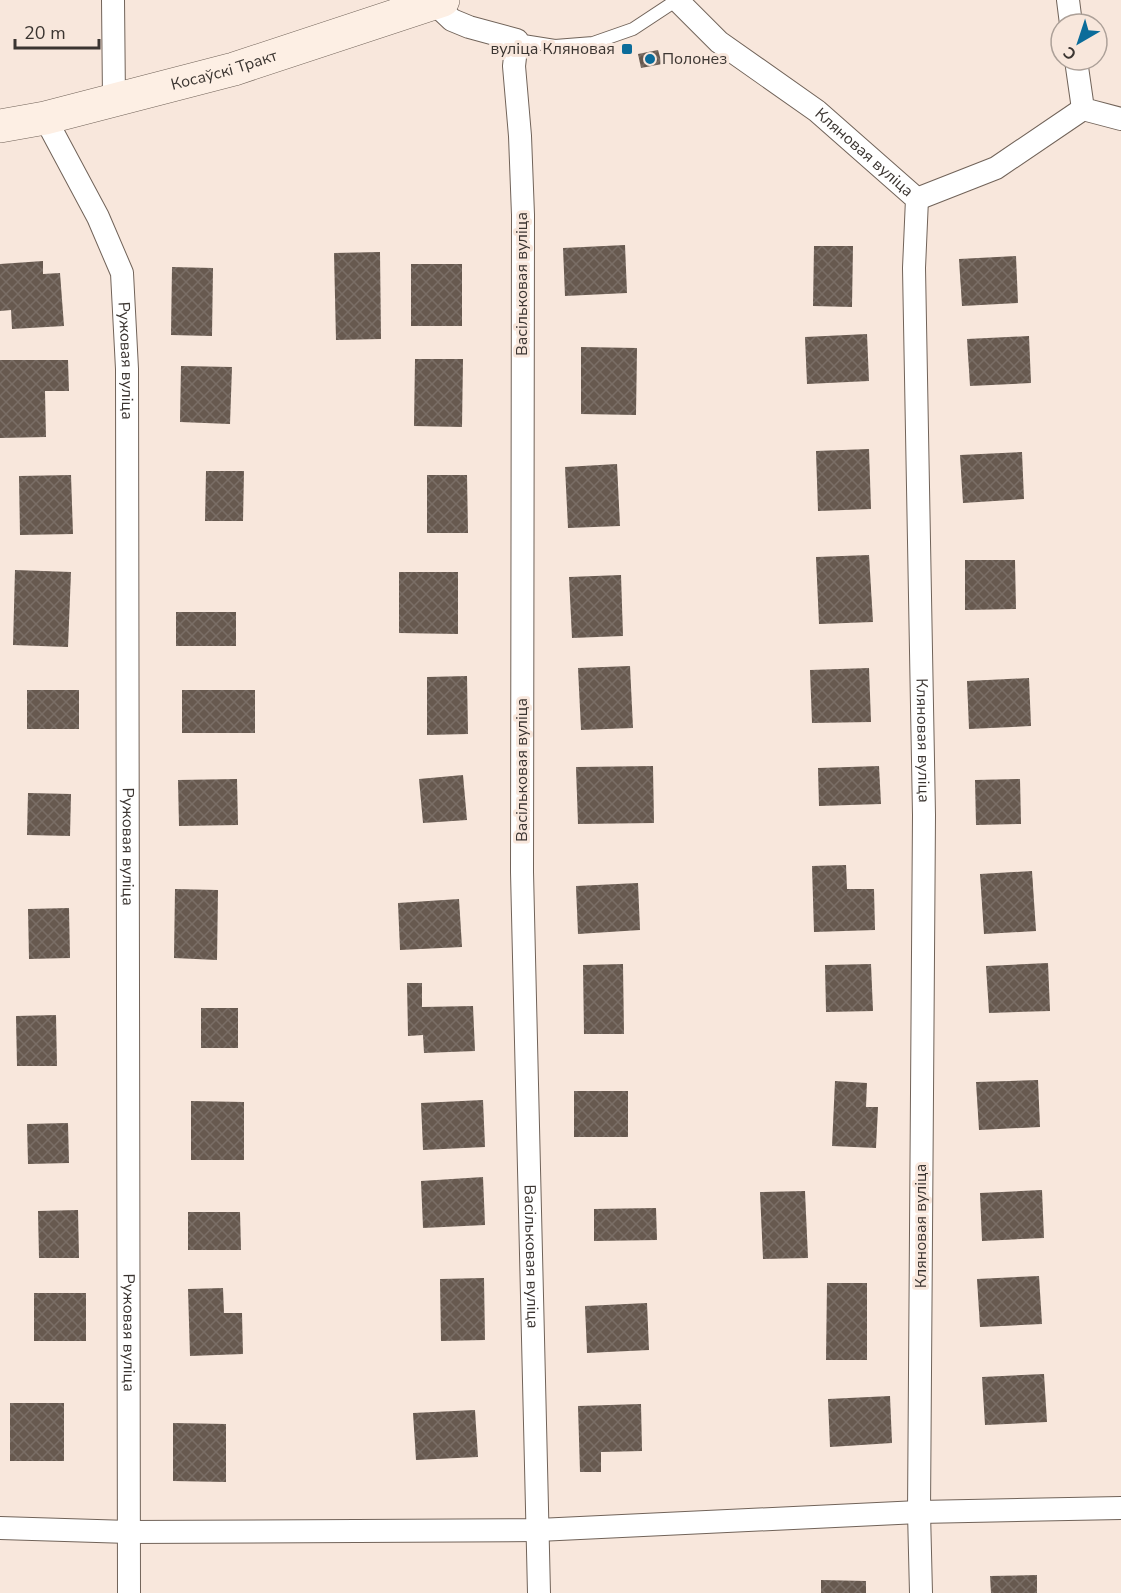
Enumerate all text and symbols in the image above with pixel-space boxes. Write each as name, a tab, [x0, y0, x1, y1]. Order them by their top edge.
scale bar	[15, 12, 99, 50]
north arrow	[1049, 12, 1109, 72]
text: 20 m	[24, 21, 66, 45]
place label: вуліца Кляновая	[490, 38, 615, 60]
text: С	[1059, 41, 1081, 65]
marker: вуліца Кляновая	[620, 42, 634, 56]
street label: Косаўскі Тракт	[168, 44, 281, 96]
place label: Полонез	[662, 48, 727, 70]
marker: Полонез	[643, 52, 657, 66]
street label: Кляновая вуліца	[810, 103, 918, 202]
street label: Васільковая вуліца	[511, 212, 533, 356]
street label: Ружовая вуліца	[113, 301, 138, 420]
street label: Кляновая вуліца	[910, 678, 935, 803]
street label: Васільковая вуліца	[511, 698, 533, 842]
street label: Ружовая вуліца	[117, 788, 139, 906]
street label: Кляновая вуліца	[910, 1164, 932, 1288]
street label: Васільковая вуліца	[518, 1184, 544, 1329]
street label: Ружовая вуліца	[117, 1274, 140, 1392]

